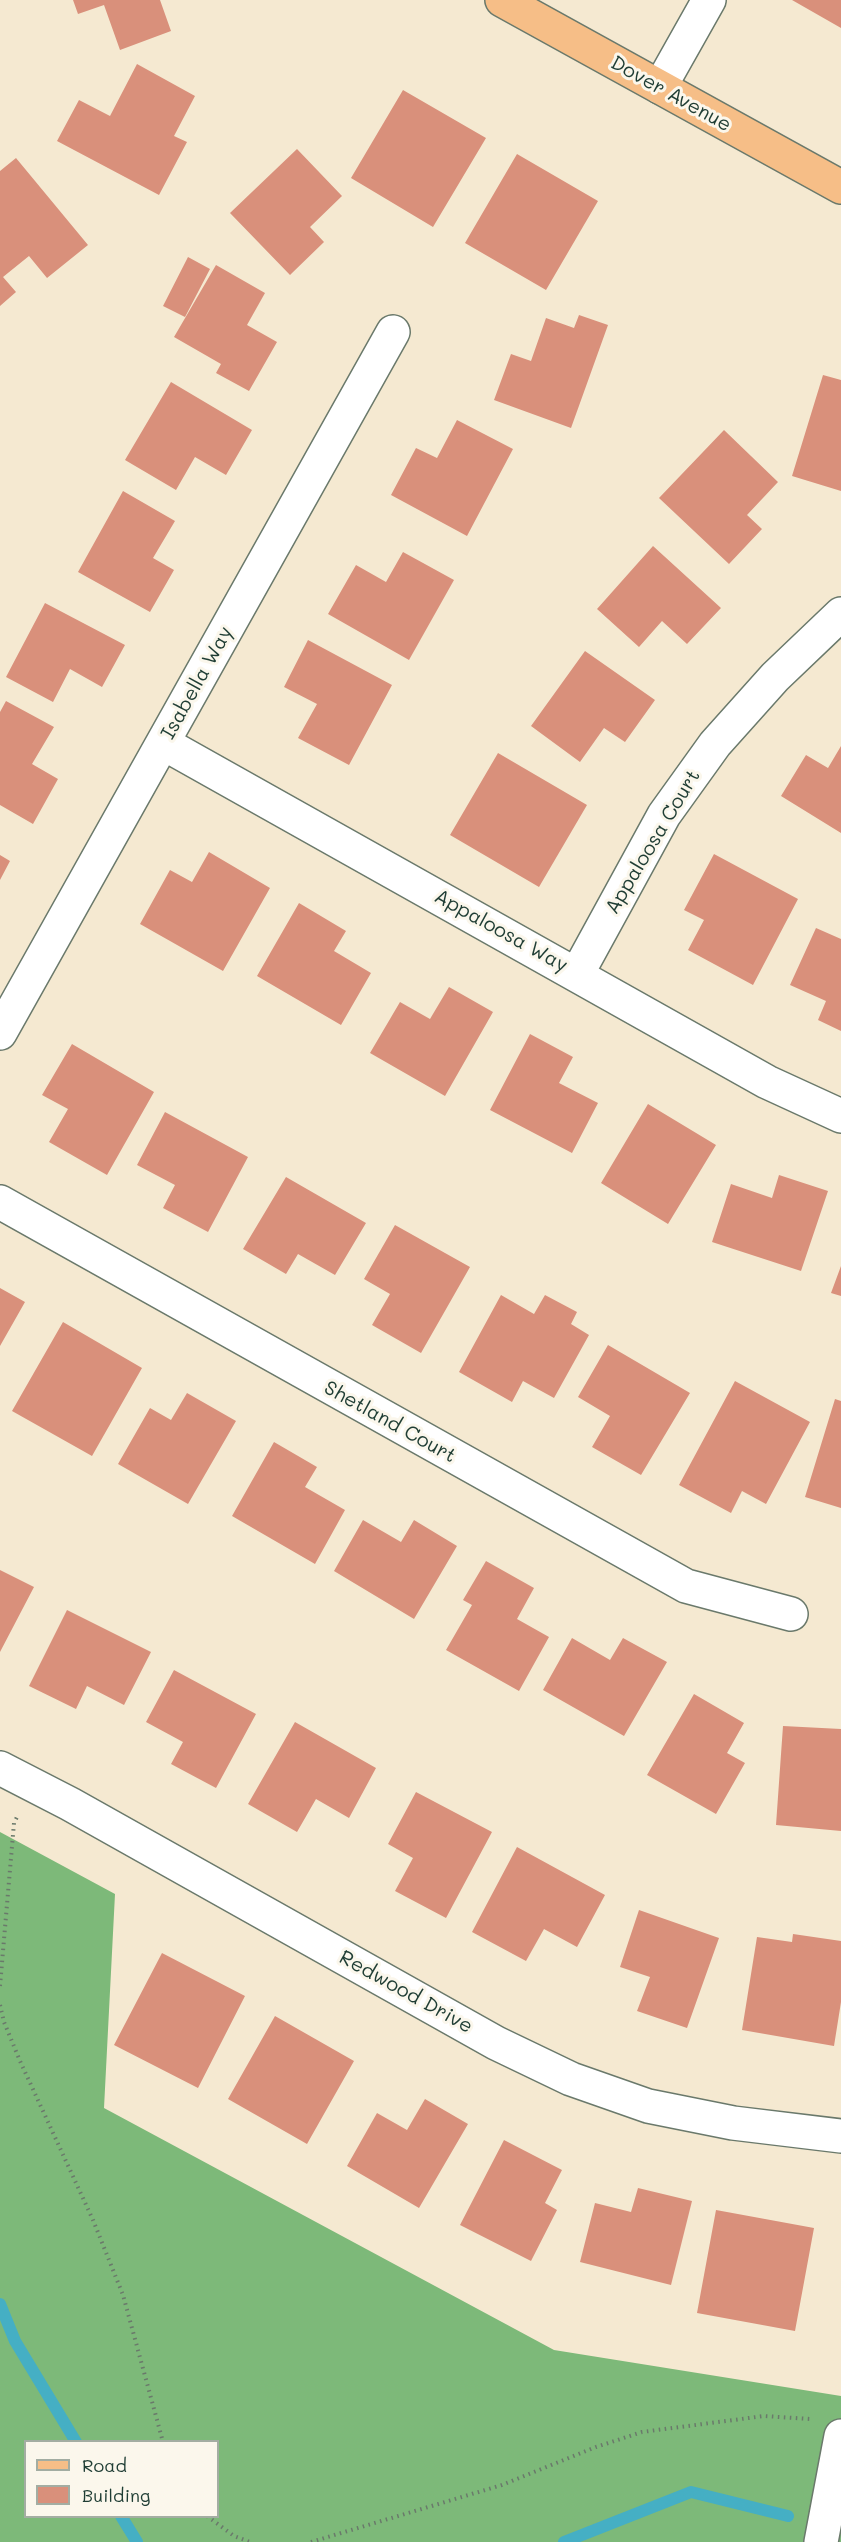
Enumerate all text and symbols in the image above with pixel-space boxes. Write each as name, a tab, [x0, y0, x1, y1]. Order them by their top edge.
street label: Dover Avenue	[606, 51, 736, 137]
street label: Isabella Way	[156, 622, 238, 744]
street label: Appaloosa Court	[600, 765, 706, 919]
street label: Appaloosa Way	[430, 884, 572, 978]
street label: Shetland Court	[320, 1376, 460, 1468]
street label: Redwood Drive	[335, 1945, 477, 2039]
legend	[24, 2440, 219, 2518]
text: Road	[82, 2453, 127, 2477]
text: Building	[82, 2483, 150, 2507]

